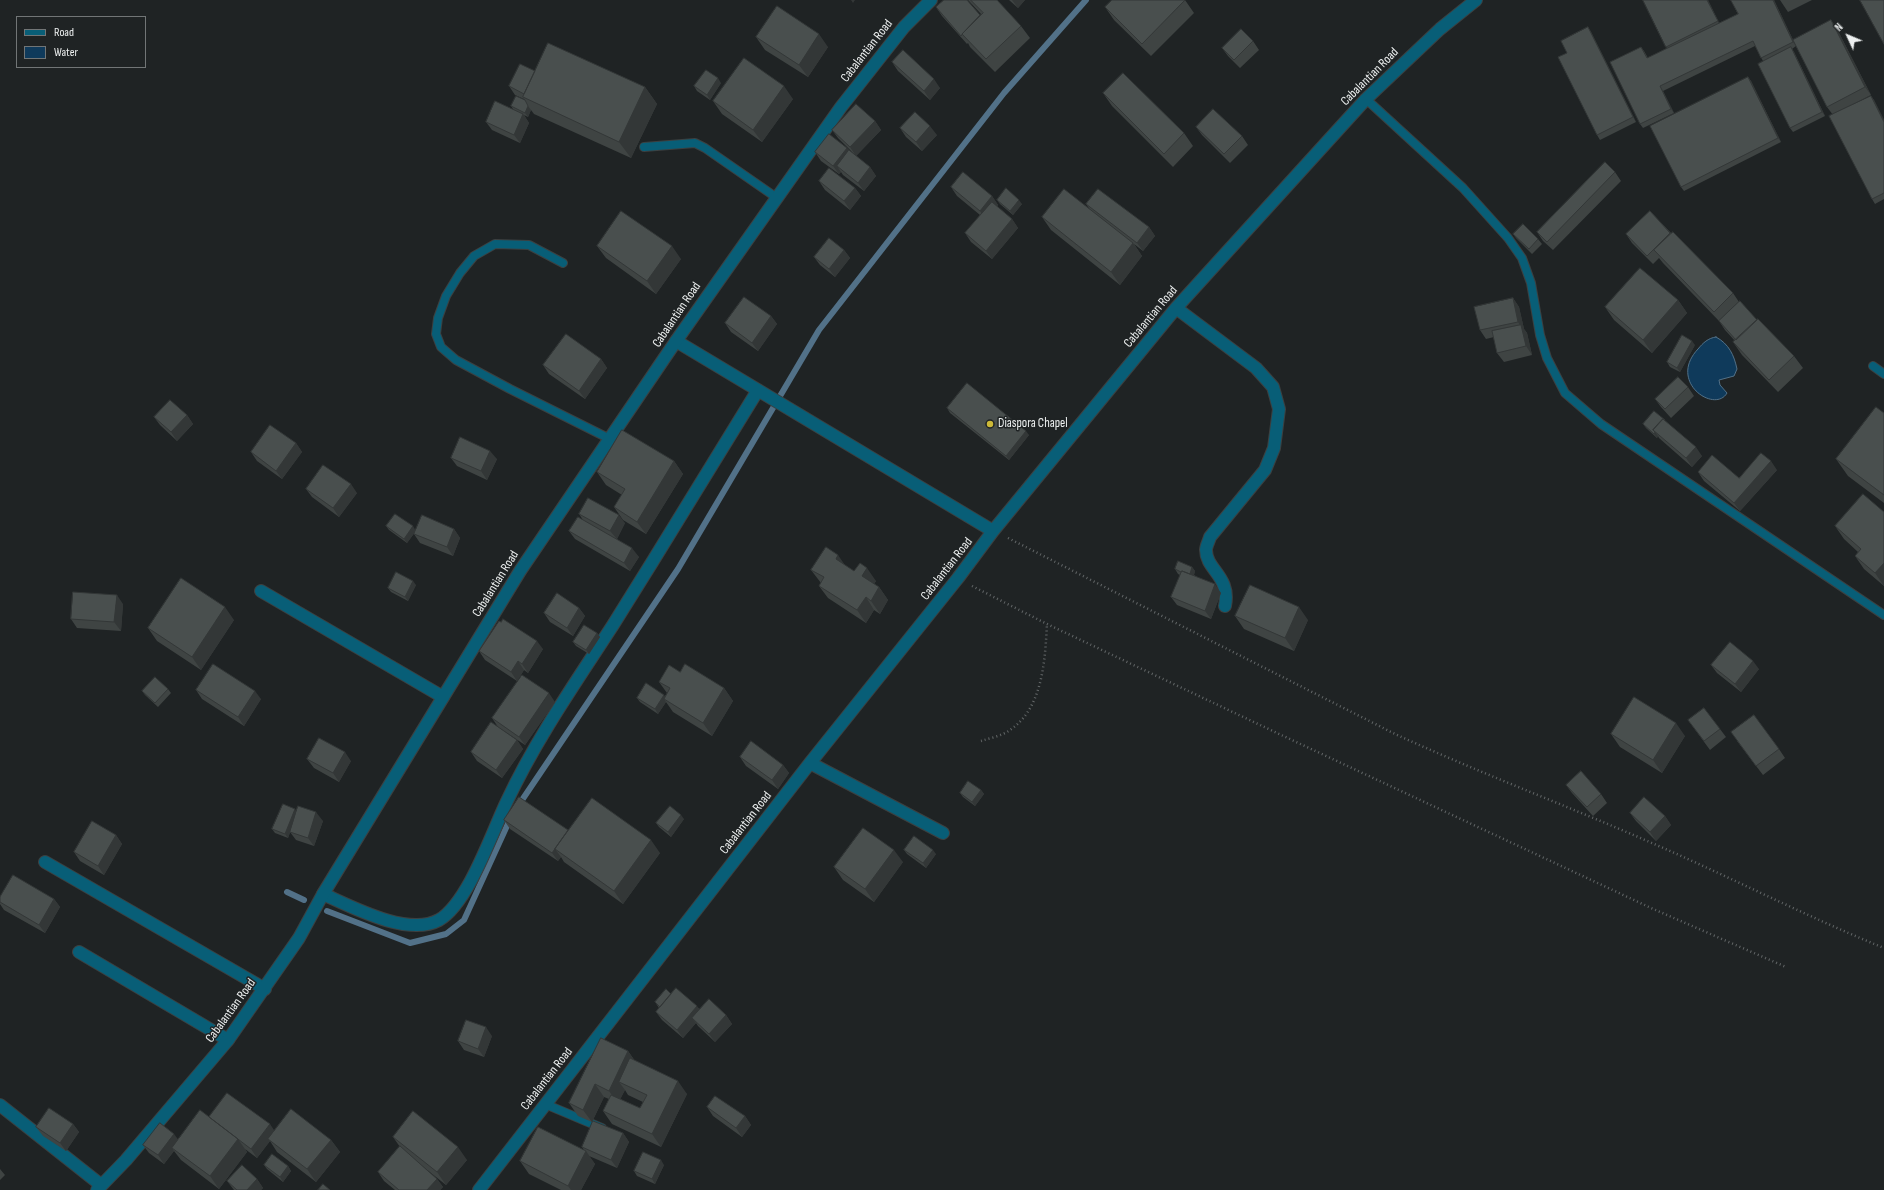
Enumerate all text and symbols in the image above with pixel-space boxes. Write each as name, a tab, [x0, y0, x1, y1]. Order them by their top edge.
legend	[16, 16, 146, 68]
north arrow	[1828, 16, 1868, 56]
street label: Cabalantian Road	[838, 17, 896, 85]
text: N	[1832, 21, 1846, 34]
text: Road	[54, 25, 74, 40]
text: Water	[54, 45, 78, 60]
street label: Cabalantian Road	[1338, 45, 1402, 109]
street label: Cabalantian Road	[649, 279, 705, 351]
street label: Cabalantian Road	[1121, 283, 1181, 351]
place label: Diaspora Chapel	[998, 416, 1068, 432]
marker: Diaspora Chapel	[985, 419, 995, 429]
street label: Cabalantian Road	[918, 535, 976, 603]
street label: Cabalantian Road	[469, 548, 523, 620]
street label: Cabalantian Road	[717, 789, 775, 857]
street label: Cabalantian Road	[203, 976, 259, 1046]
street label: Cabalantian Road	[518, 1045, 576, 1113]

